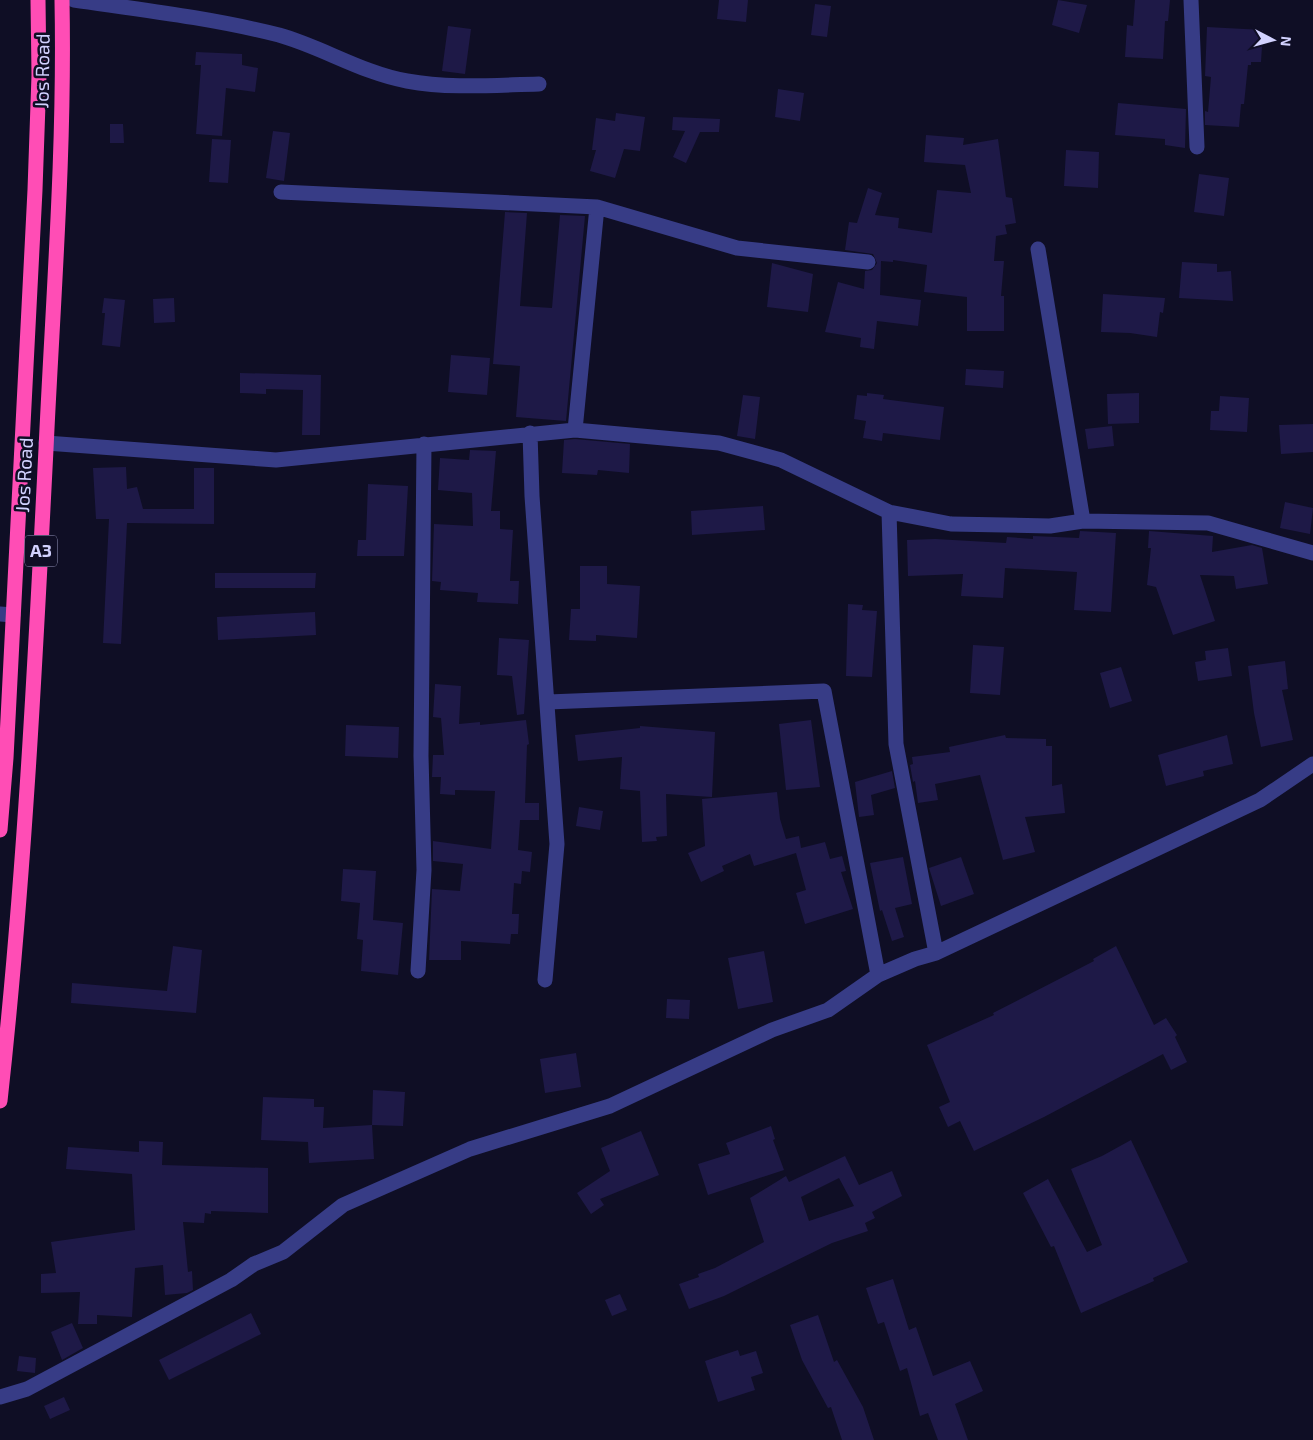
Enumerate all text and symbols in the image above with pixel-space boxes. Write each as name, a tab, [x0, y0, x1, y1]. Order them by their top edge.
north arrow	[1248, 15, 1298, 65]
street label: Jos Road	[29, 33, 54, 109]
text: N	[1277, 35, 1295, 47]
street label: Jos Road	[10, 437, 37, 513]
road number: A3	[25, 536, 57, 566]

